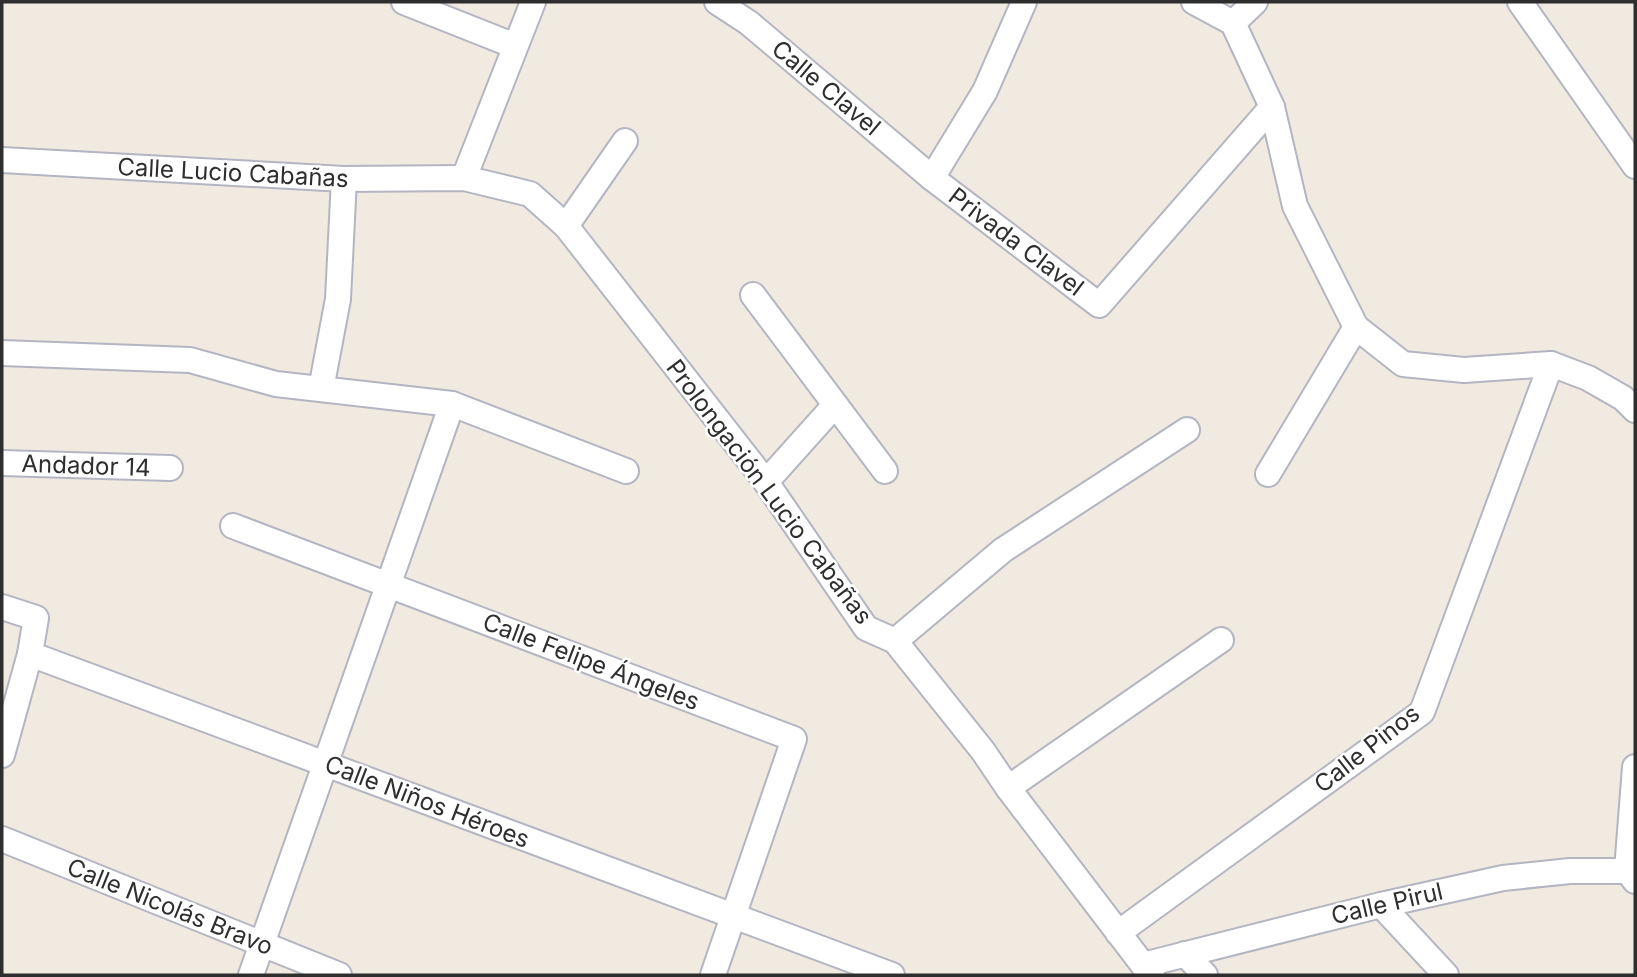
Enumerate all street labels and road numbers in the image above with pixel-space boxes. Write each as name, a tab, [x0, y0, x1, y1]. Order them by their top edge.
street label: Calle Clavel	[766, 34, 886, 141]
street label: Calle Lucio Cabañas	[117, 152, 349, 193]
street label: Privada Clavel	[943, 181, 1090, 302]
street label: Prolongación Lucio Cabañas	[660, 354, 878, 630]
street label: Andador 14	[21, 449, 151, 482]
street label: Calle Felipe Ángeles	[479, 606, 704, 716]
street label: Calle Pinos	[1308, 698, 1425, 799]
street label: Calle Niños Héroes	[321, 749, 534, 854]
street label: Calle Nicolás Bravo	[63, 852, 277, 961]
street label: Calle Pirul	[1328, 877, 1445, 930]

